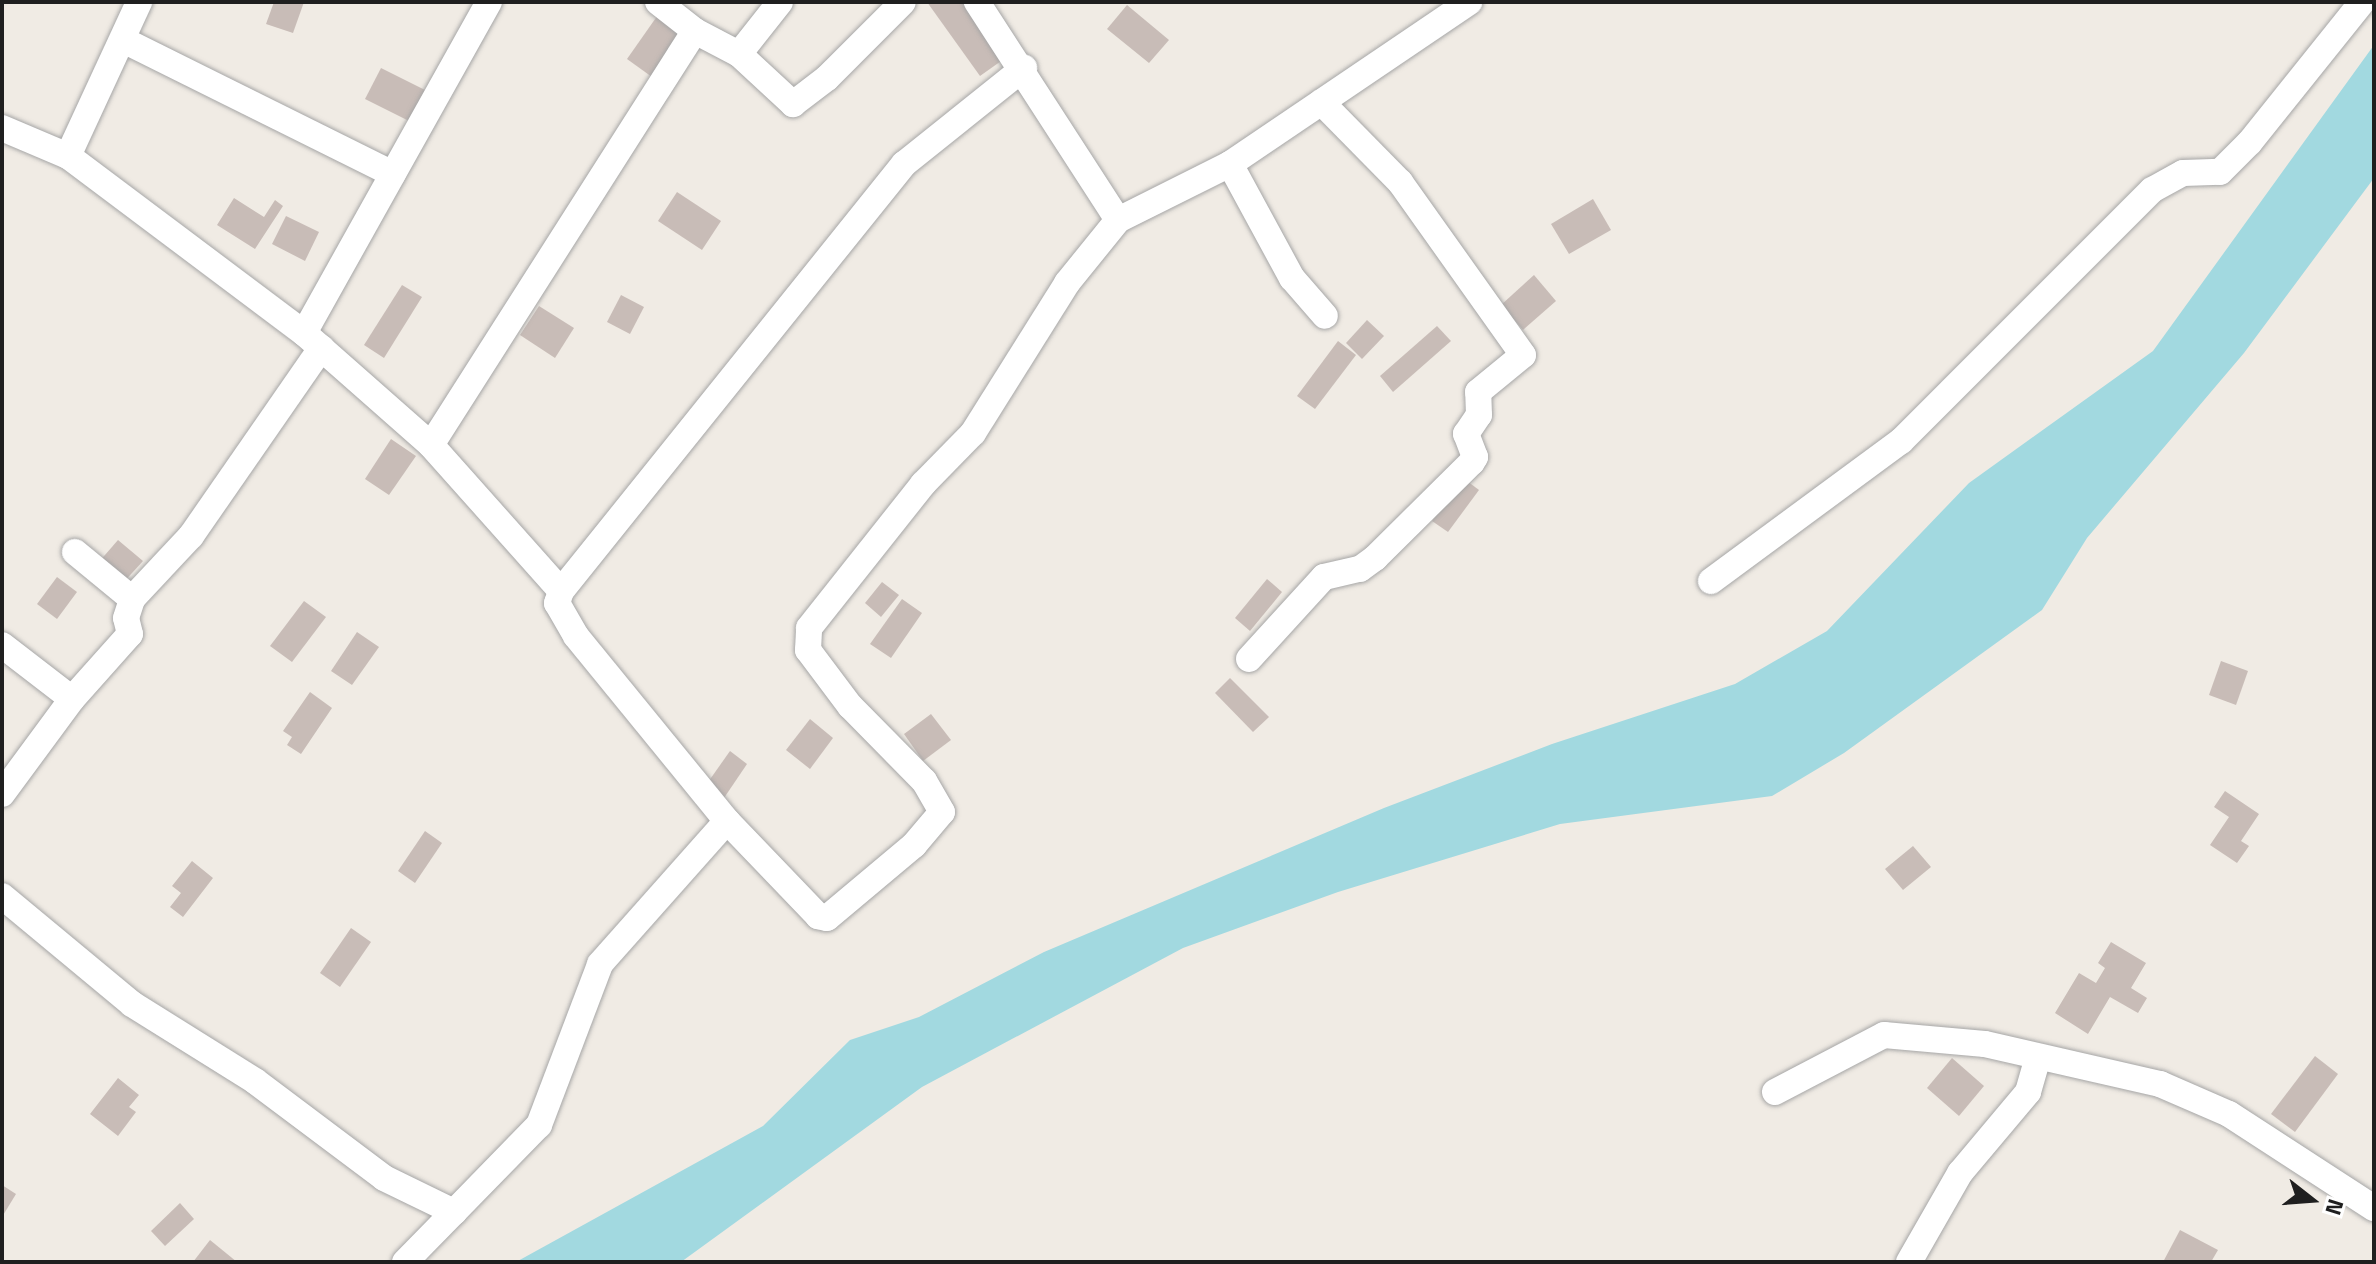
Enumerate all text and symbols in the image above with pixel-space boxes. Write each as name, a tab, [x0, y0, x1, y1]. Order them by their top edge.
north arrow	[2272, 1160, 2352, 1240]
text: N	[2316, 1195, 2353, 1219]

